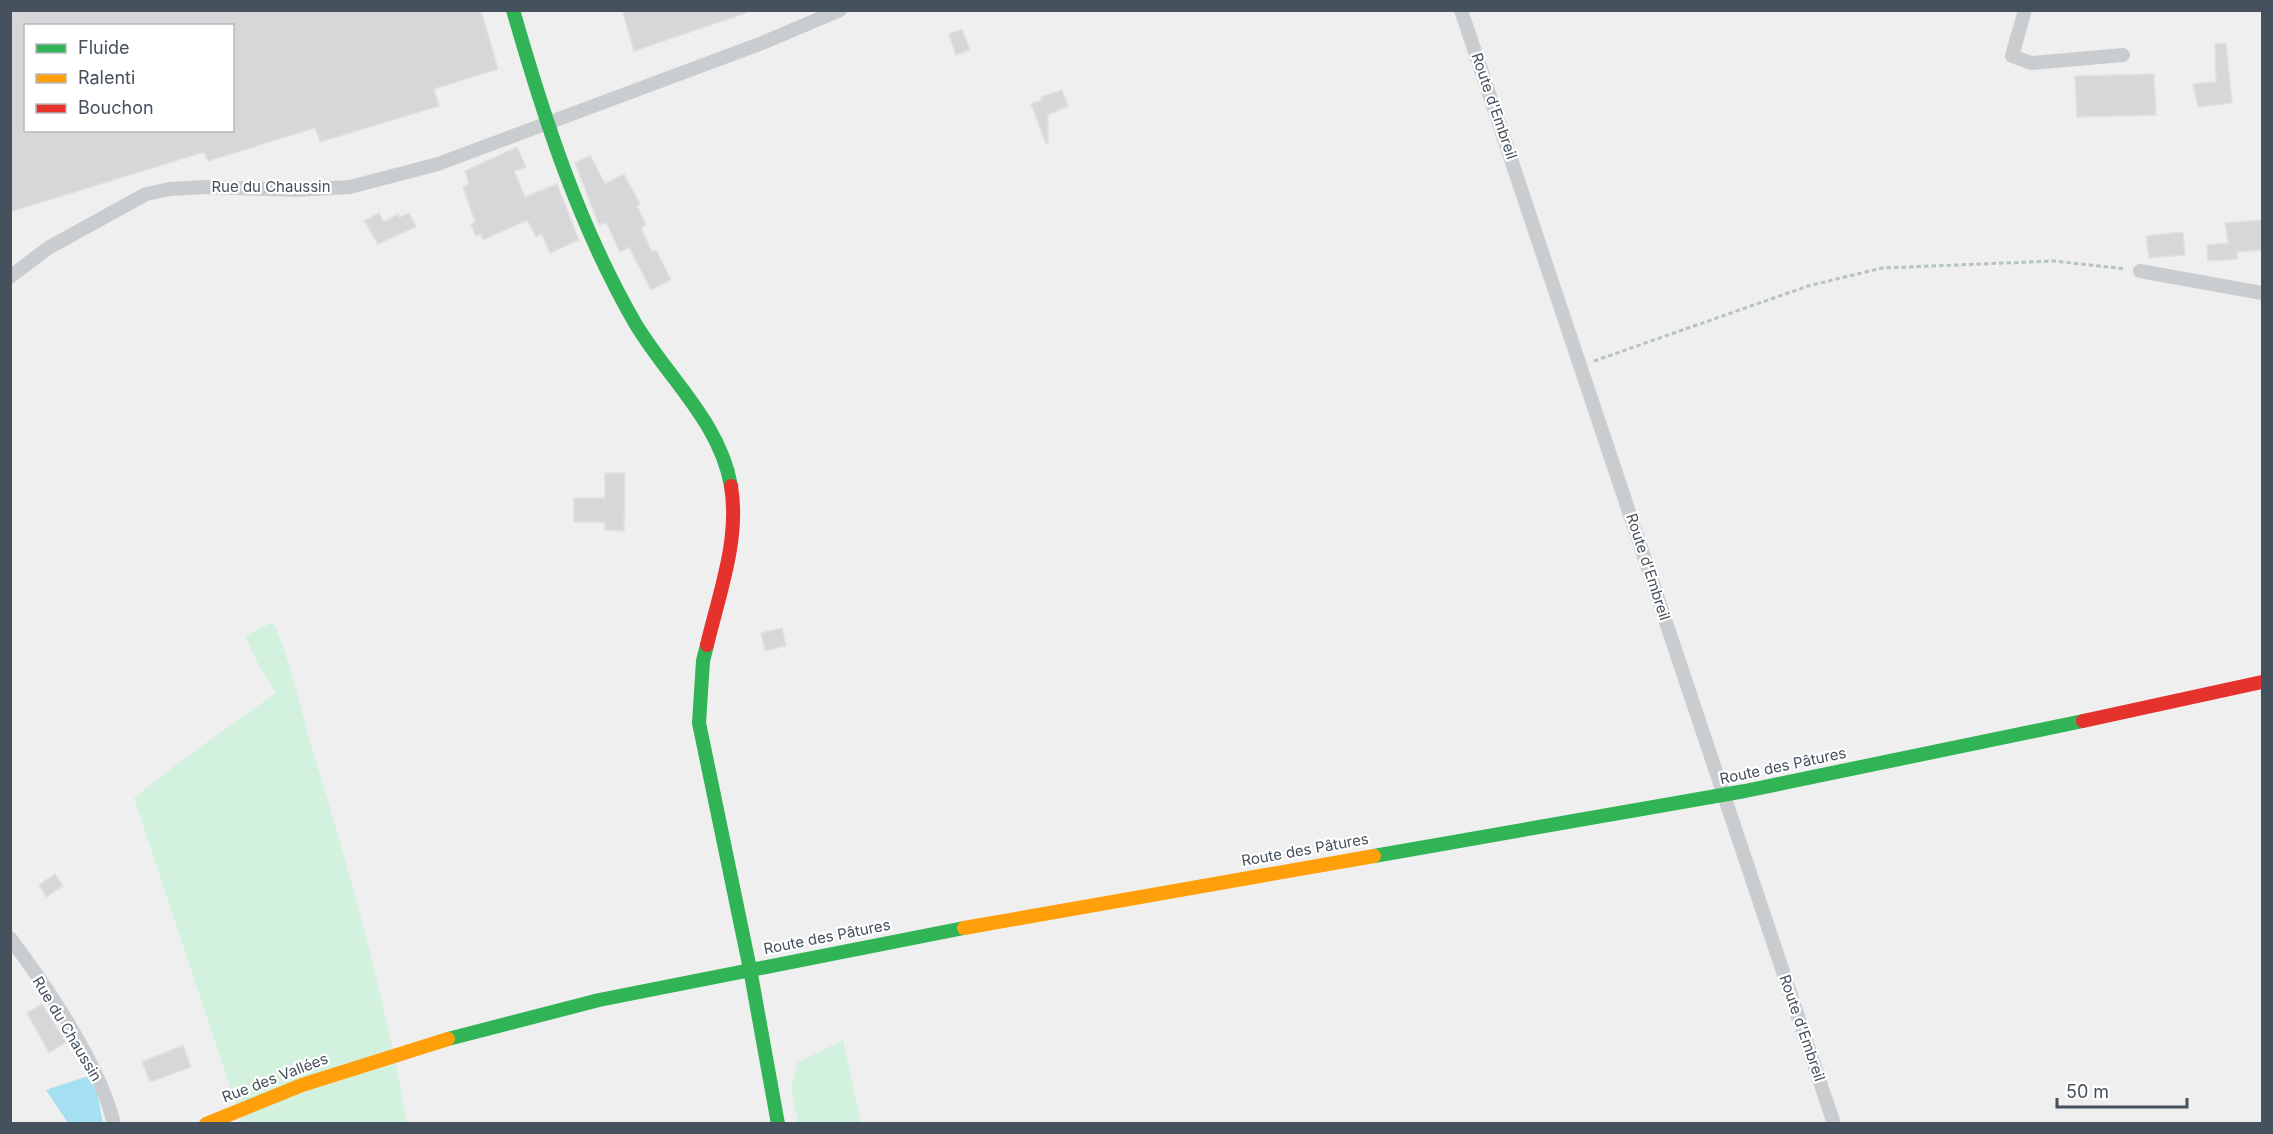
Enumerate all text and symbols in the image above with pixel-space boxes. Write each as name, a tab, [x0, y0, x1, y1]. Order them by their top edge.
legend	[24, 24, 234, 132]
text: Fluide	[78, 37, 130, 58]
street label: Route d'Embreil	[1467, 50, 1522, 162]
text: Ralenti	[78, 67, 135, 88]
text: Bouchon	[78, 97, 154, 118]
street label: Rue du Chaussin	[211, 177, 331, 196]
street label: Route d'Embreil	[1622, 511, 1675, 623]
street label: Route des Pâtures	[1718, 743, 1848, 788]
street label: Route des Pâtures	[1240, 829, 1370, 870]
street label: Route des Pâtures	[762, 915, 892, 958]
street label: Route d'Embreil	[1775, 972, 1830, 1084]
street label: Rue du Chaussin	[29, 973, 106, 1085]
street label: Rue des Vallées	[219, 1049, 331, 1107]
scale bar	[2057, 1071, 2188, 1109]
text: 50 m	[2066, 1081, 2109, 1102]

